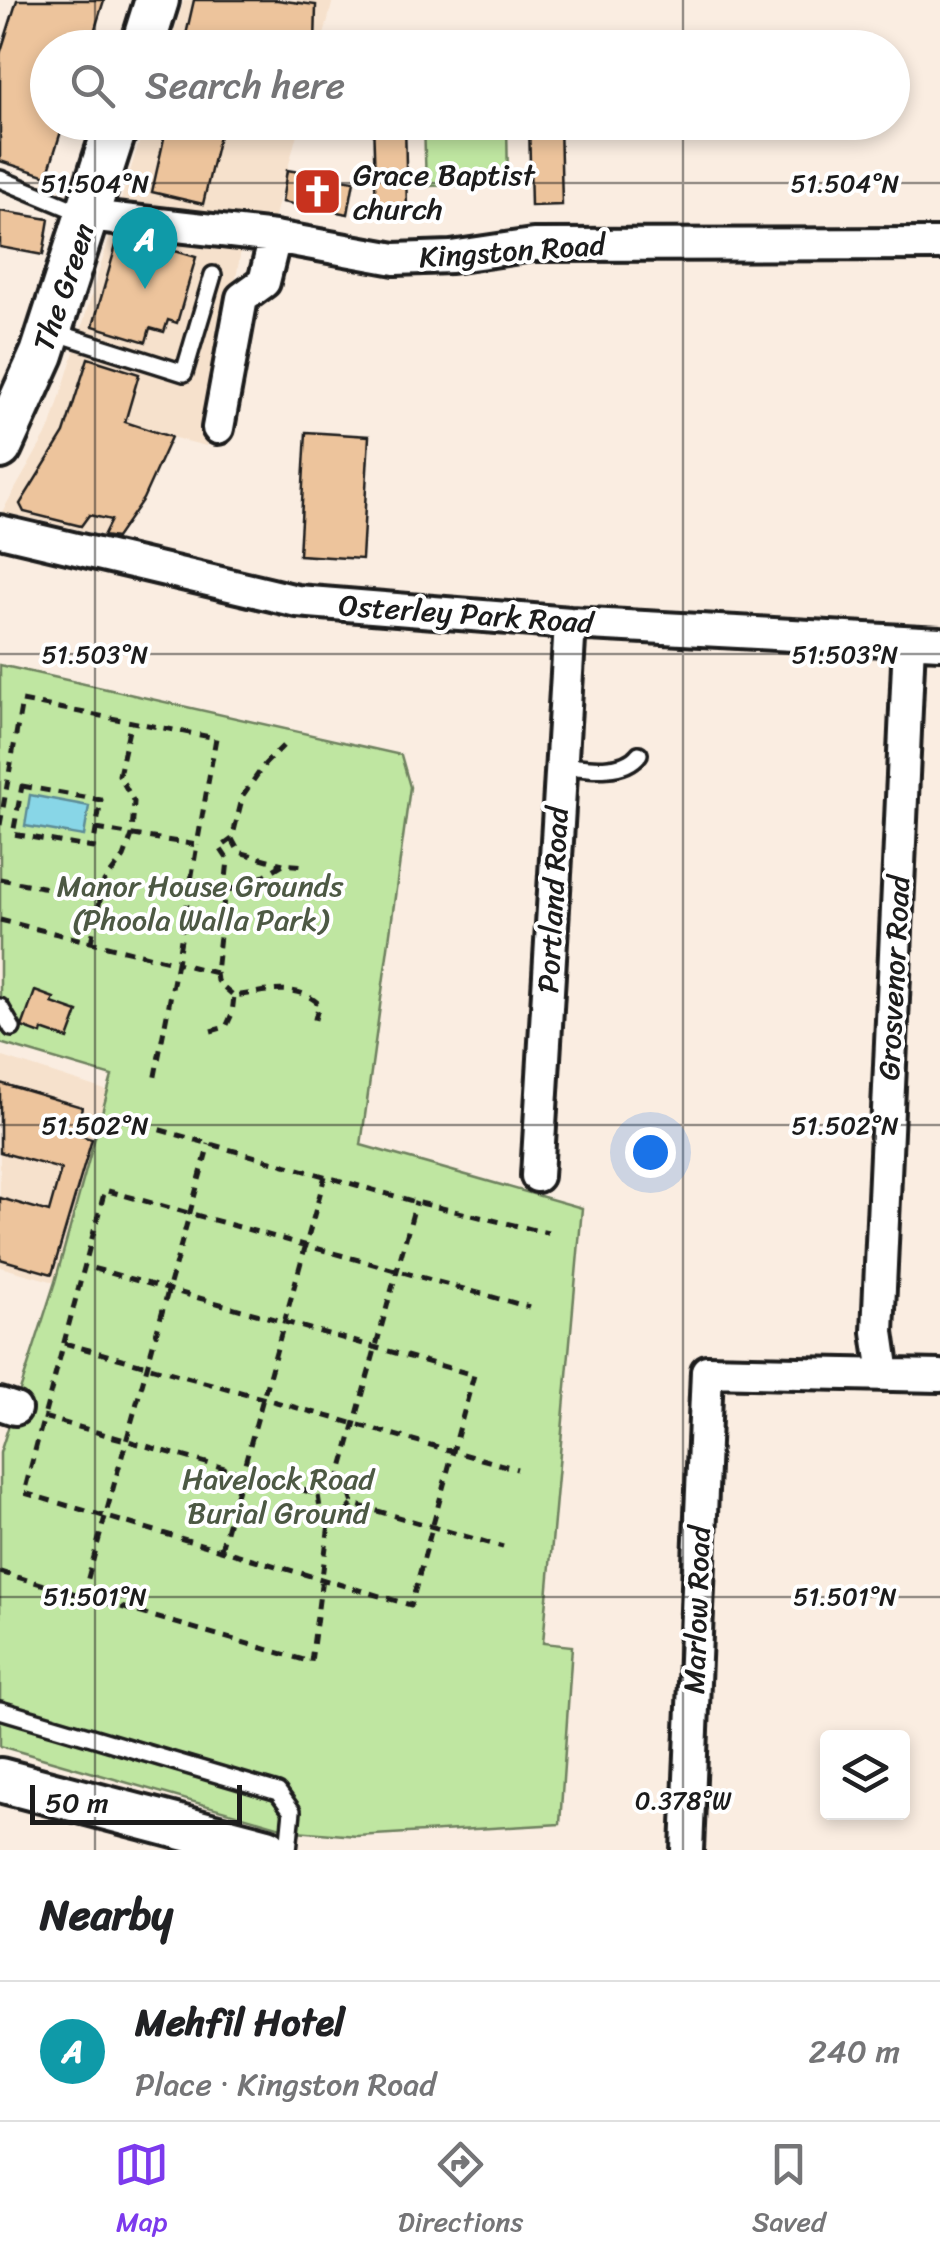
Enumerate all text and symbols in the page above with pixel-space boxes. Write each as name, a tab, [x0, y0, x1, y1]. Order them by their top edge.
search box	[30, 30, 910, 140]
text: Search here	[145, 52, 345, 119]
icon: search	[65, 58, 120, 113]
place label: Grace Baptist church	[353, 148, 537, 236]
text: 51.504°N	[41, 161, 150, 206]
text: 51.504°N	[791, 161, 900, 206]
church icon: Grace Baptist church	[292, 166, 344, 218]
pin: A	[112, 206, 178, 289]
street label: The Green	[17, 215, 111, 359]
street label: Kingston Road	[417, 217, 609, 284]
street label: Osterley Park Road	[337, 578, 597, 650]
text: 51.503°N	[42, 632, 149, 677]
text: 51.503°N	[792, 632, 899, 677]
street label: Portland Road	[521, 803, 585, 994]
park label: Manor House Grounds (Phoola Walla Park)	[57, 859, 343, 947]
street label: Grosvenor Road	[862, 872, 926, 1082]
text: 51.502°N	[41, 1103, 149, 1148]
text: 51.502°N	[791, 1103, 899, 1148]
your location	[625, 1127, 676, 1178]
park label: Havelock Road Burial Ground	[182, 1452, 376, 1540]
street label: Marlow Road	[667, 1523, 727, 1695]
text: 51.501°N	[43, 1574, 147, 1619]
text: 51.501°N	[793, 1574, 897, 1619]
map controls	[820, 1730, 910, 1820]
button: layers	[820, 1730, 910, 1820]
text: 50 m	[45, 1778, 109, 1827]
text: 0.378°W	[635, 1778, 732, 1823]
scale bar	[30, 1780, 242, 1824]
text: Nearby	[40, 1878, 173, 1952]
text: Mehfil Hotel	[135, 1989, 345, 2056]
text: A	[62, 2023, 83, 2080]
text: 240 m	[808, 2023, 900, 2080]
text: Place · Kingston Road	[135, 2056, 436, 2113]
tab: Map	[114, 2137, 169, 2246]
tab: Directions	[398, 2137, 523, 2246]
tab: Saved	[752, 2137, 826, 2246]

